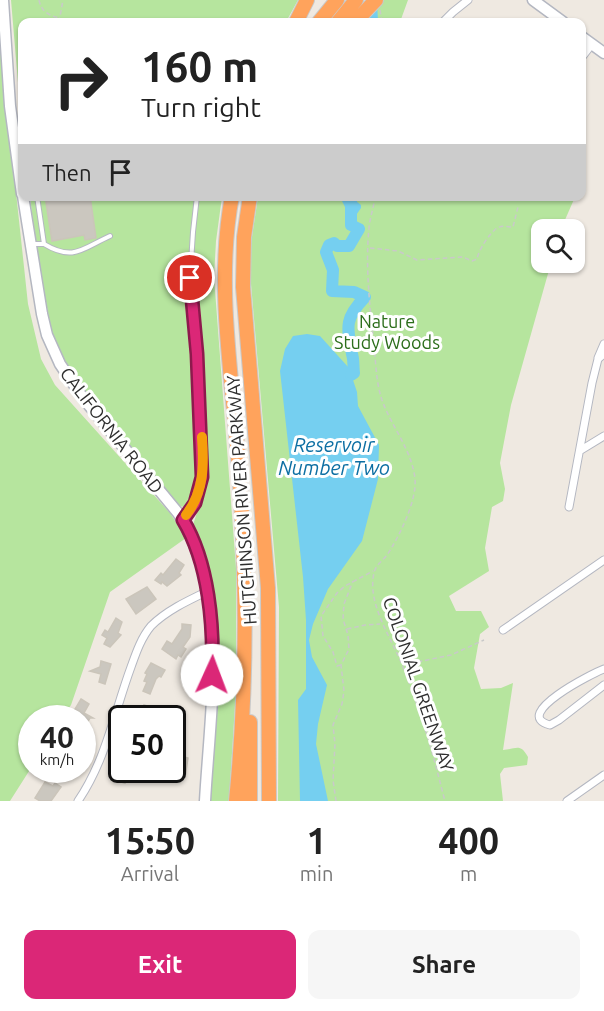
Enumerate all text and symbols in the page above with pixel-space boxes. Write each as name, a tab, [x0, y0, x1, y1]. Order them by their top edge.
icon: right	[42, 42, 120, 120]
text: 160 m	[141, 43, 258, 90]
text: Turn right	[141, 92, 261, 122]
icon: arrive	[104, 156, 137, 189]
text: Then	[42, 160, 92, 185]
map controls	[531, 219, 585, 273]
button: search	[531, 219, 585, 273]
pin	[164, 252, 215, 303]
icon: arrive	[173, 261, 206, 294]
park label: Nature Study Woods	[334, 311, 440, 352]
street label: CALIFORNIA ROAD	[57, 363, 167, 497]
street label: HUTCHINSON RIVER PARKWAY	[222, 374, 260, 625]
water label: Reservoir Number Two	[278, 433, 390, 479]
street label: COLONIAL GREENWAY	[380, 594, 458, 774]
position arrow	[180, 643, 244, 707]
speed limit sign: 50	[108, 705, 186, 783]
text: 40	[40, 720, 74, 754]
text: km/h	[40, 751, 74, 768]
text: 15:50	[105, 820, 195, 861]
text: 1	[306, 820, 327, 861]
text: 400	[438, 820, 499, 861]
text: Arrival	[121, 862, 179, 885]
text: min	[300, 862, 333, 885]
text: m	[460, 862, 477, 885]
button: Exit	[24, 930, 296, 999]
button: Share	[308, 930, 580, 999]

